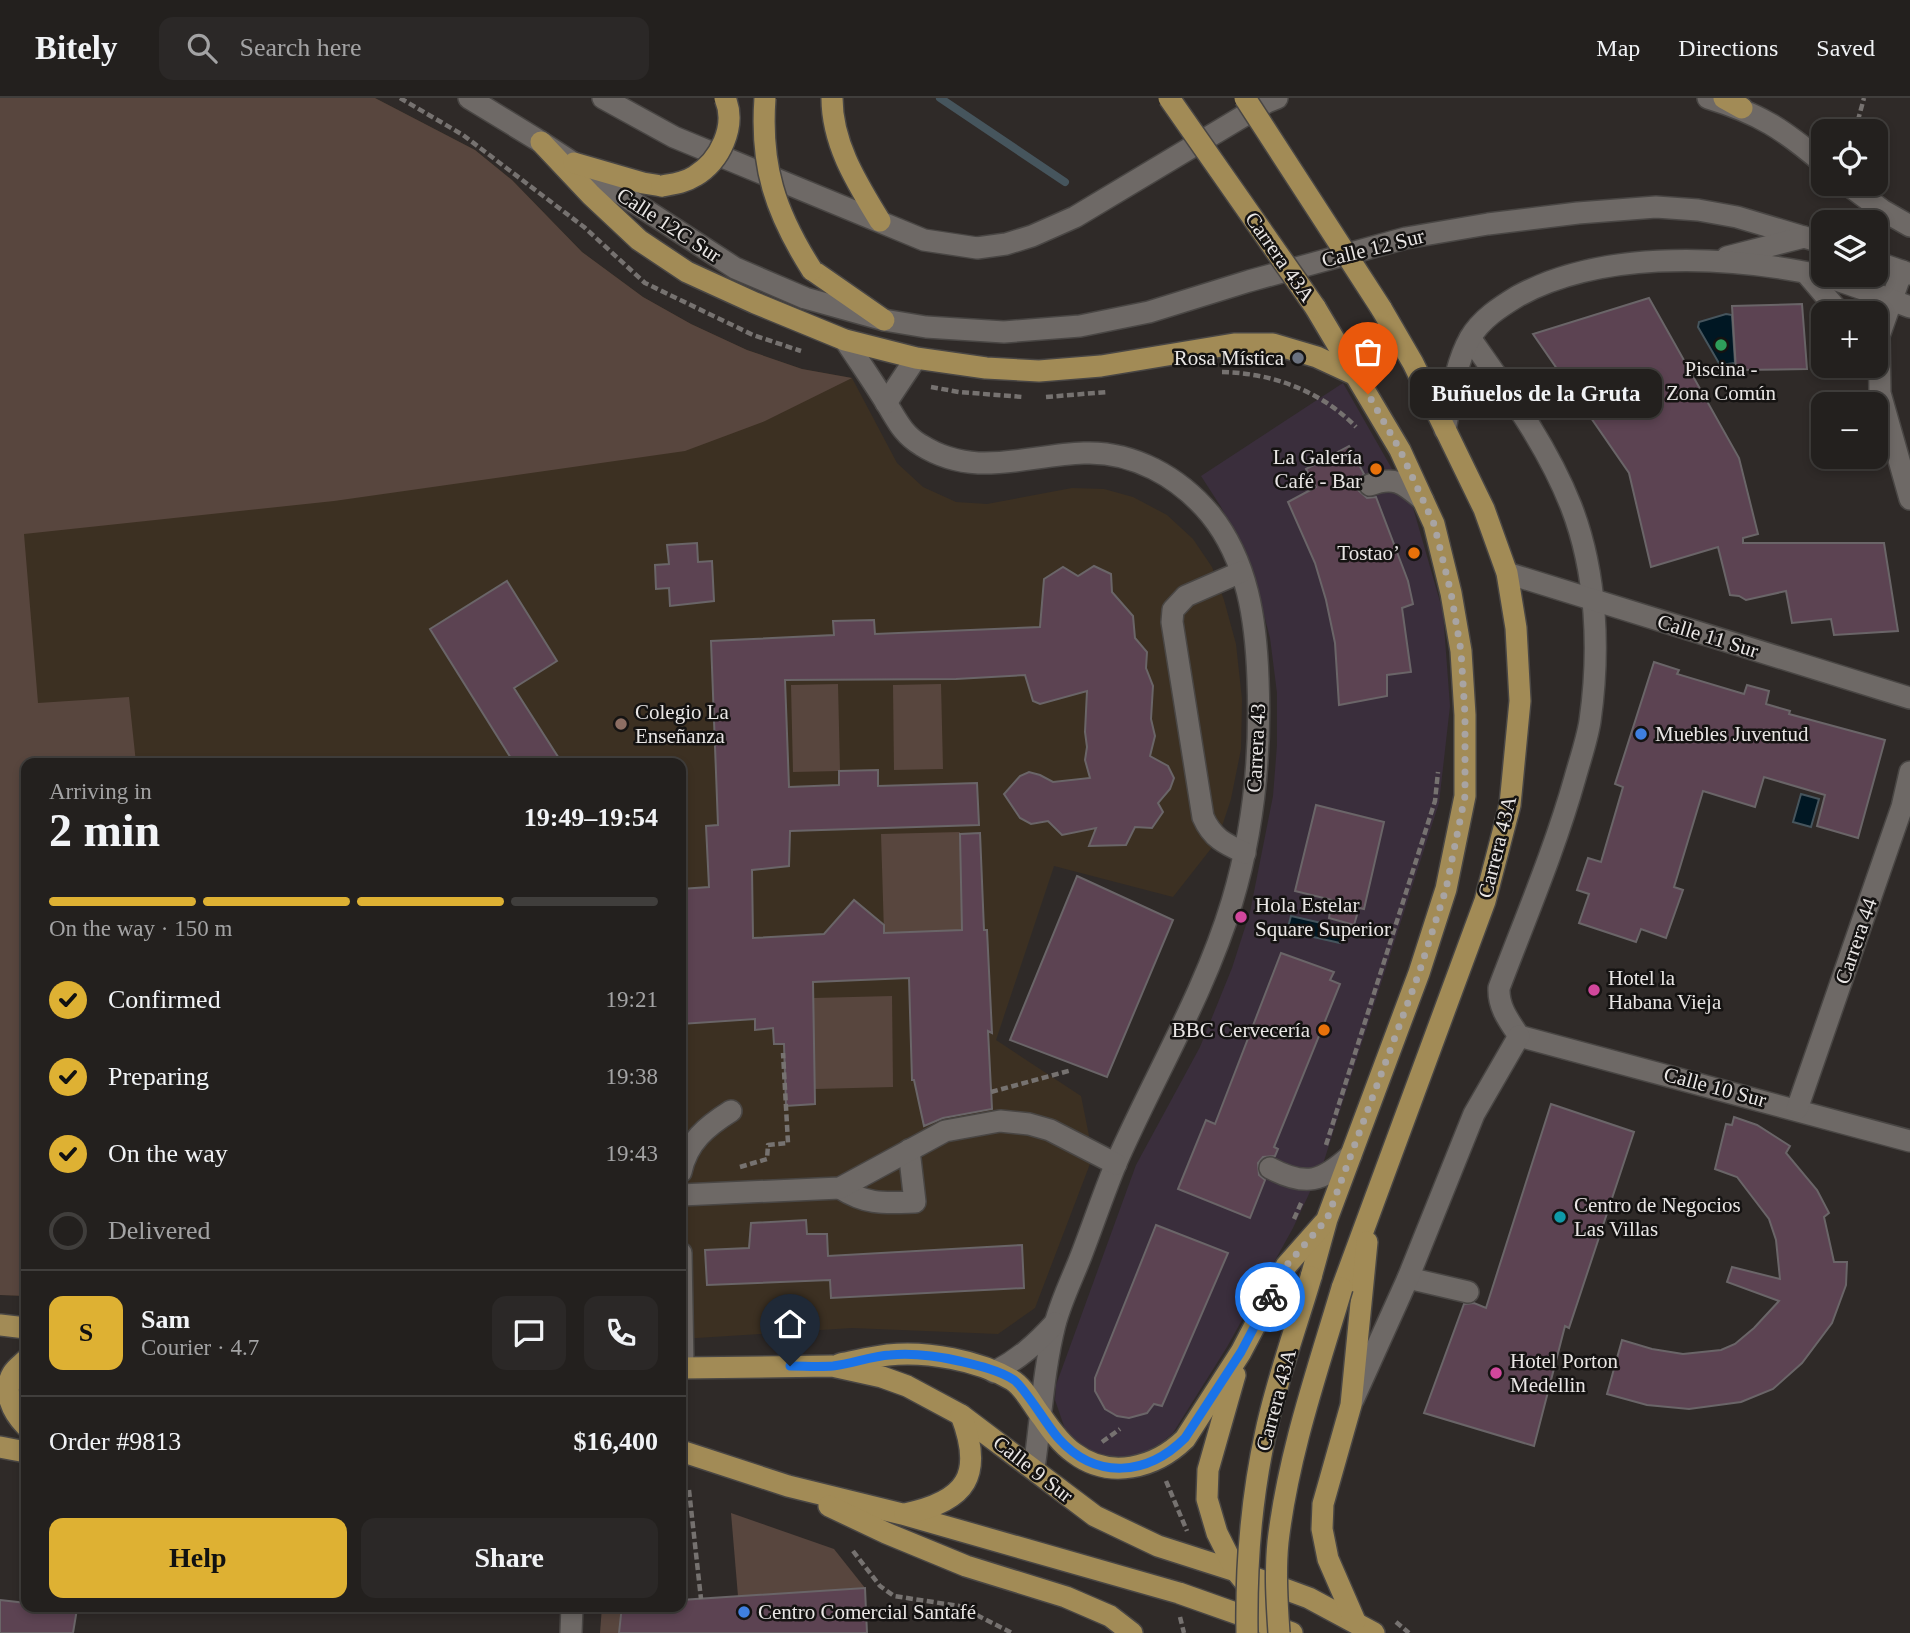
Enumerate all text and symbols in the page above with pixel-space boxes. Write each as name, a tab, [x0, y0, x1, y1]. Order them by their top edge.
search box	[159, 17, 649, 80]
icon: search	[183, 29, 221, 67]
text: Bitely	[35, 30, 117, 66]
text: Search here	[239, 33, 361, 62]
text: Map	[1596, 35, 1640, 61]
text: Directions	[1678, 35, 1778, 61]
text: Saved	[1816, 35, 1875, 61]
map controls	[1811, 119, 1888, 469]
button: locate	[1811, 119, 1888, 196]
street label: Calle 12C Sur	[613, 183, 725, 267]
street label: Carrera 43A	[1240, 207, 1320, 307]
button: layers	[1811, 210, 1888, 287]
street label: Calle 12 Sur	[1319, 224, 1427, 272]
button: +	[1811, 301, 1888, 378]
pin	[1338, 322, 1398, 394]
icon: bag	[1349, 333, 1387, 371]
marker: Piscina - Zona Común	[1713, 337, 1729, 353]
place label: Rosa Mística	[1174, 346, 1285, 370]
marker: Rosa Mística	[1290, 350, 1306, 366]
place label: Piscina - Zona Común	[1666, 357, 1777, 405]
callout: Buñuelos de la Gruta	[1410, 370, 1662, 418]
text: Buñuelos de la Gruta	[1432, 381, 1640, 406]
button: −	[1811, 392, 1888, 469]
place label: La Galería Café - Bar	[1273, 445, 1363, 493]
marker: La Galería Café - Bar	[1368, 461, 1384, 477]
place label: Tostao’	[1337, 541, 1400, 565]
marker: Tostao’	[1406, 545, 1422, 561]
street label: Calle 11 Sur	[1655, 609, 1761, 663]
place label: Colegio La Enseñanza	[635, 700, 730, 748]
street label: Carrera 43	[1242, 703, 1270, 793]
marker: Colegio La Enseñanza	[613, 716, 629, 732]
place label: Muebles Juventud	[1655, 722, 1809, 746]
marker: Muebles Juventud	[1633, 726, 1649, 742]
text: Arriving in	[49, 779, 152, 804]
street label: Carrera 43A	[1473, 793, 1521, 901]
text: 19:49–19:54	[524, 803, 658, 832]
text: 2 min	[49, 805, 160, 856]
place label: Hola Estelar Square Superior	[1255, 893, 1391, 941]
street label: Carrera 44	[1830, 894, 1882, 987]
marker: Hola Estelar Square Superior	[1233, 909, 1249, 925]
text: On the way · 150 m	[49, 916, 232, 941]
place label: Hotel la Habana Vieja	[1608, 966, 1722, 1014]
icon: check	[49, 981, 87, 1019]
marker: Hotel la Habana Vieja	[1586, 982, 1602, 998]
text: Confirmed	[108, 985, 221, 1014]
text: 19:21	[606, 987, 658, 1012]
place label: BBC Cervecería	[1172, 1018, 1311, 1042]
marker: BBC Cervecería	[1316, 1022, 1332, 1038]
icon: check	[49, 1058, 87, 1096]
text: Preparing	[108, 1062, 209, 1091]
street label: Calle 10 Sur	[1661, 1062, 1769, 1112]
text: 19:38	[606, 1064, 658, 1089]
icon: check	[49, 1135, 87, 1173]
text: On the way	[108, 1139, 228, 1168]
text: 19:43	[606, 1141, 658, 1166]
place label: Centro de Negocios Las Villas	[1574, 1193, 1741, 1241]
marker: Centro de Negocios Las Villas	[1552, 1209, 1568, 1225]
text: Delivered	[108, 1216, 211, 1245]
courier	[1235, 1262, 1305, 1332]
icon: bike	[1251, 1278, 1289, 1316]
pin	[760, 1294, 820, 1366]
button: chat	[492, 1296, 566, 1370]
button: phone	[584, 1296, 658, 1370]
text: Sam	[141, 1305, 190, 1334]
icon: home	[771, 1305, 809, 1343]
text: S	[79, 1318, 93, 1347]
text: Courier · 4.7	[141, 1335, 259, 1360]
street label: Carrera 43A	[1251, 1346, 1301, 1454]
place label: Hotel Porton Medellin	[1510, 1349, 1618, 1397]
marker: Hotel Porton Medellin	[1488, 1365, 1504, 1381]
text: Order #9813	[49, 1427, 181, 1456]
text: $16,400	[574, 1427, 658, 1456]
street label: Calle 9 Sur	[988, 1430, 1078, 1508]
button: Help	[49, 1518, 347, 1598]
button: Share	[361, 1518, 658, 1598]
place label: Centro Comercial Santafé	[758, 1600, 976, 1624]
marker: Centro Comercial Santafé	[736, 1604, 752, 1620]

